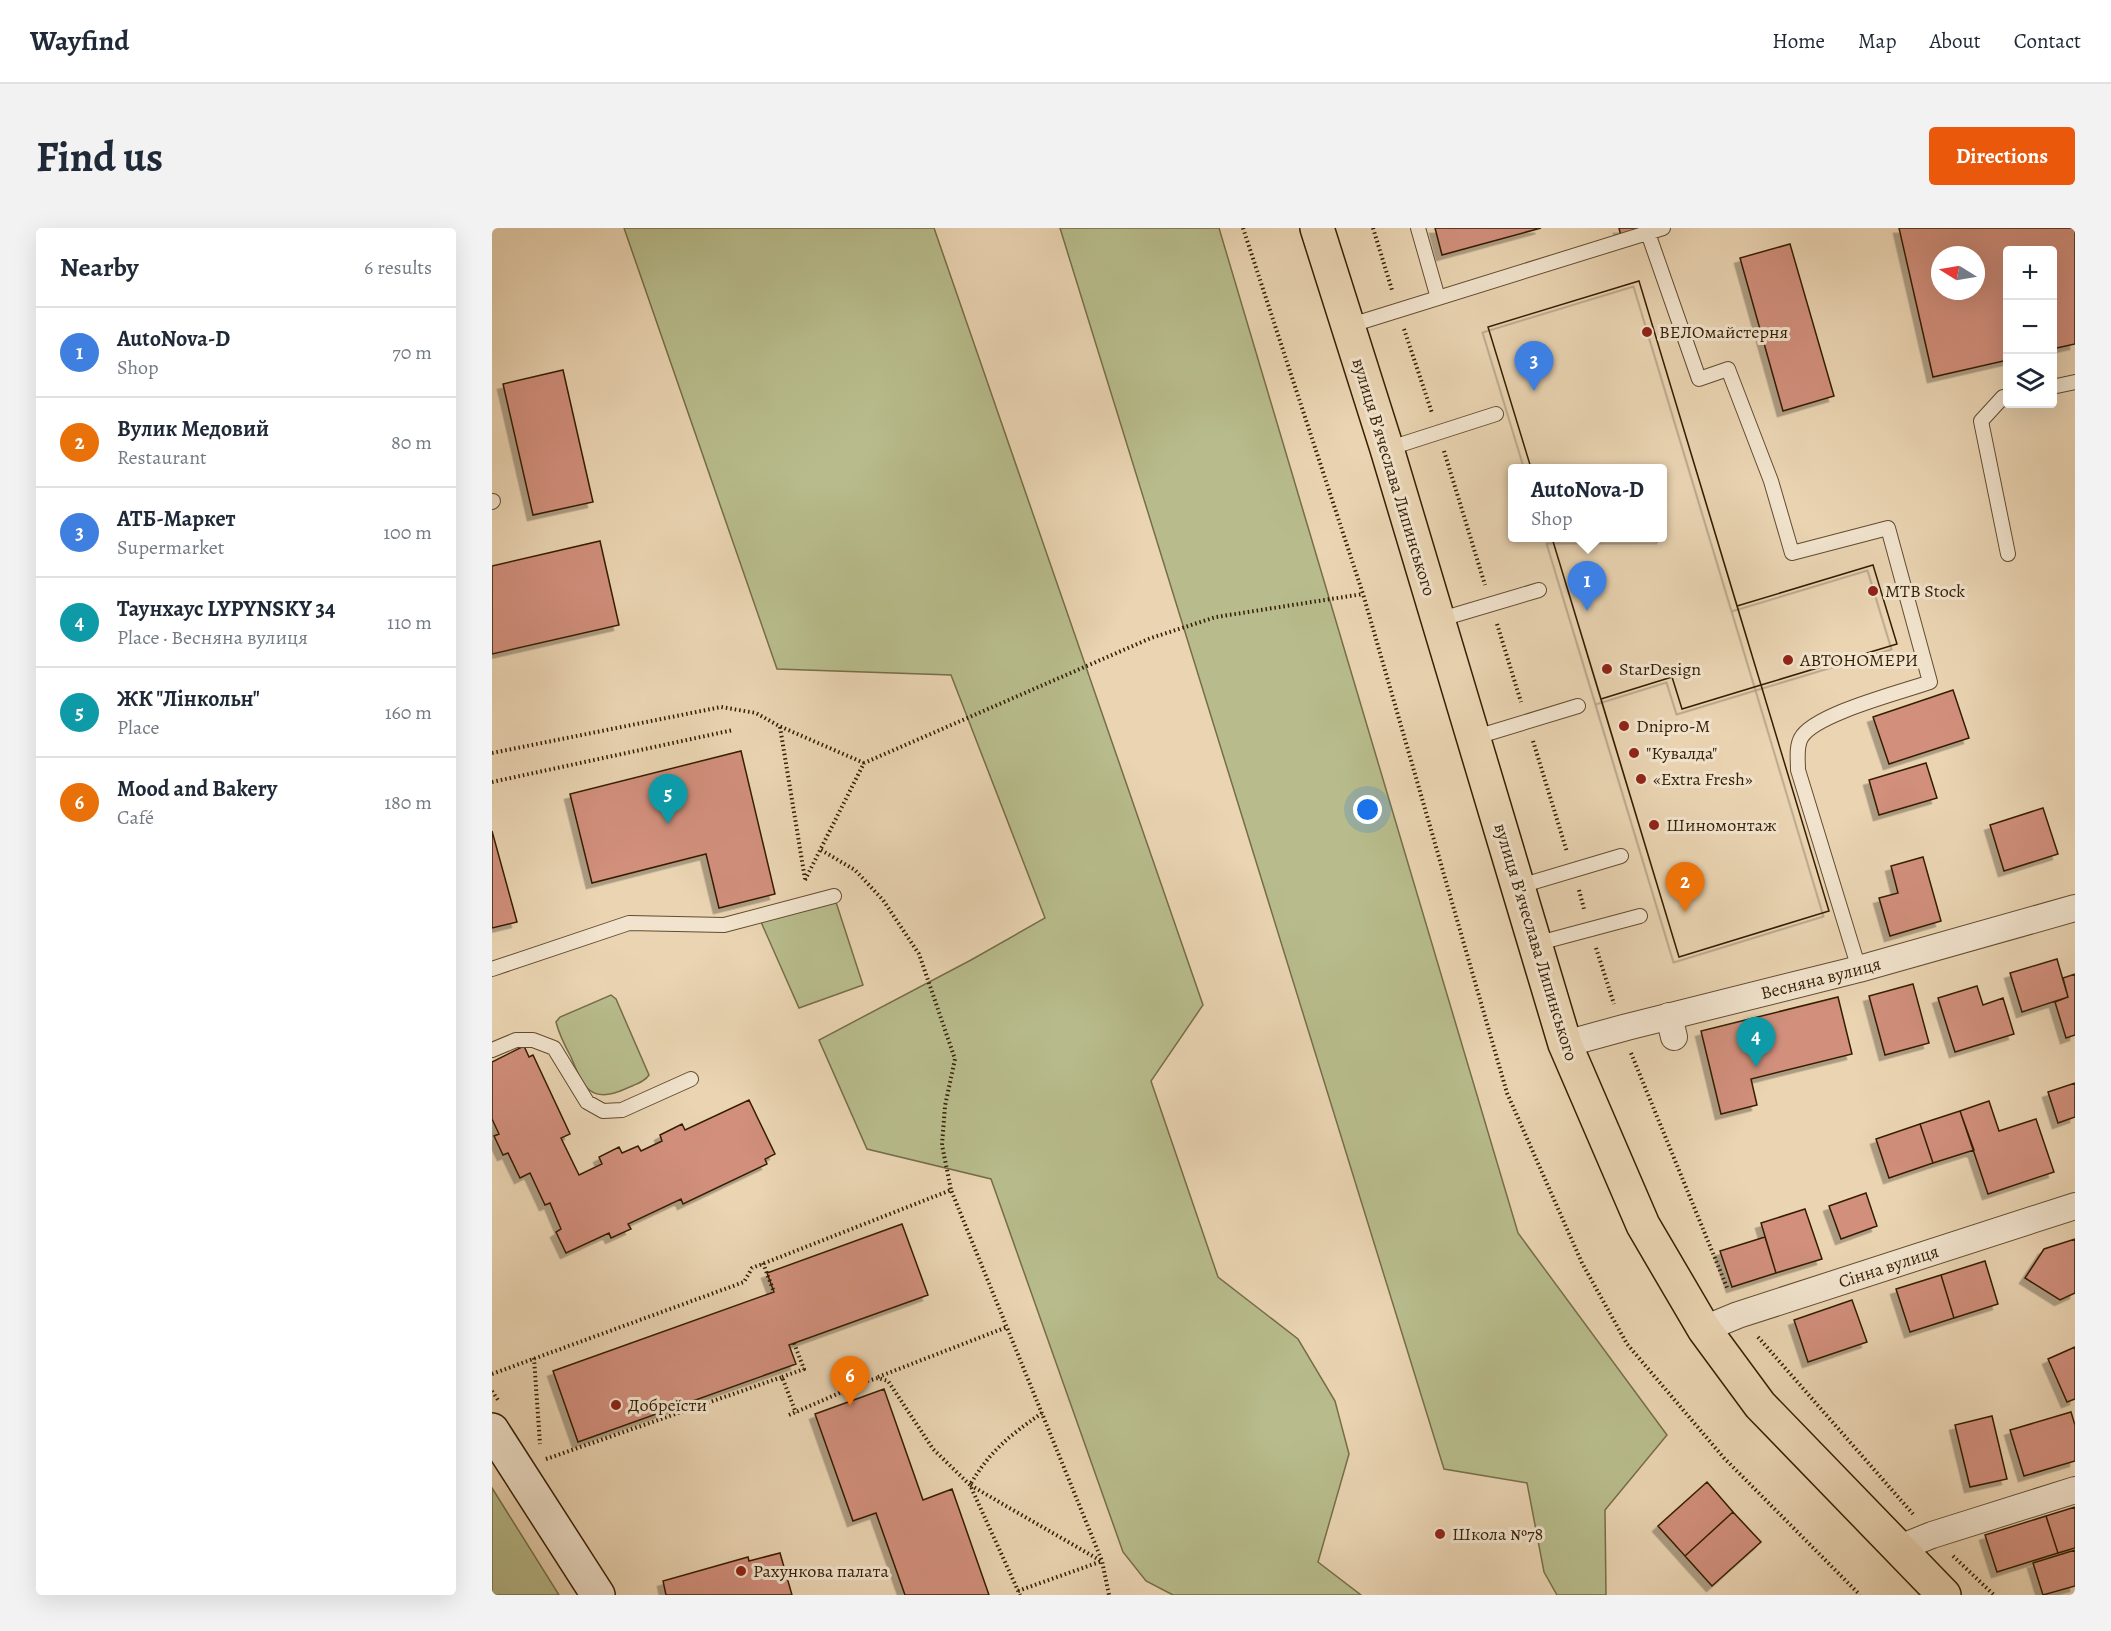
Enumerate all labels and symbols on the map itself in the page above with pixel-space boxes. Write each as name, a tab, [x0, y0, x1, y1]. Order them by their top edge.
north arrow	[1931, 246, 1985, 300]
place label: ВЕЛОмайстерня	[1659, 320, 1788, 344]
marker: ВЕЛОмайстерня	[1640, 325, 1654, 339]
pin: 3	[1514, 342, 1554, 391]
street label: вулиця Вʼячеслава Липинського	[1346, 355, 1442, 599]
pin: 1	[1568, 562, 1606, 611]
place label: MTB Stock	[1885, 579, 1965, 603]
marker: MTB Stock	[1866, 584, 1880, 598]
place label: АВТОНОМЕРИ	[1799, 648, 1918, 672]
marker: АВТОНОМЕРИ	[1781, 653, 1795, 667]
place label: StarDesign	[1619, 657, 1701, 681]
marker: StarDesign	[1600, 662, 1614, 676]
place label: Dnipro-M	[1636, 714, 1710, 738]
marker: Dnipro-M	[1617, 719, 1631, 733]
place label: "Кувалда"	[1646, 741, 1717, 765]
marker: "Кувалда"	[1627, 746, 1641, 760]
place label: «Extra Fresh»	[1653, 767, 1753, 791]
marker: «Extra Fresh»	[1634, 772, 1648, 786]
pin: 5	[648, 774, 687, 824]
your location	[1353, 795, 1382, 824]
place label: Шиномонтаж	[1666, 813, 1777, 837]
marker: Шиномонтаж	[1647, 818, 1661, 832]
street label: вулиця Вʼячеслава Липинського	[1488, 820, 1584, 1064]
pin: 2	[1666, 862, 1704, 912]
street label: Весняна вулиця	[1758, 951, 1884, 1005]
pin: 4	[1736, 1018, 1776, 1067]
street label: Сінна вулиця	[1835, 1239, 1942, 1294]
pin: 6	[830, 1356, 870, 1406]
place label: Добреїсти	[628, 1393, 707, 1417]
marker: Добреїсти	[609, 1398, 623, 1412]
place label: Школа №78	[1452, 1522, 1543, 1546]
marker: Школа №78	[1433, 1527, 1447, 1541]
place label: Рахункова палата	[753, 1559, 890, 1583]
marker: Рахункова палата	[734, 1564, 748, 1578]

